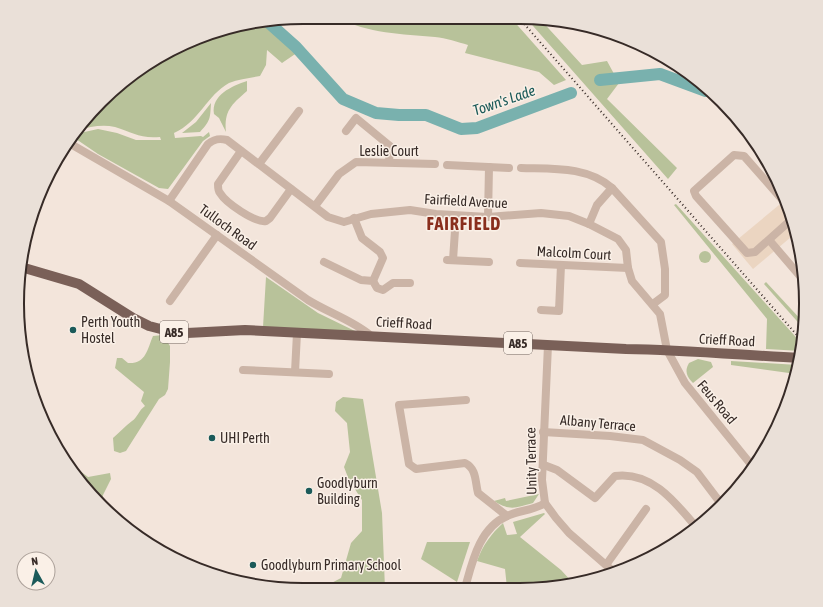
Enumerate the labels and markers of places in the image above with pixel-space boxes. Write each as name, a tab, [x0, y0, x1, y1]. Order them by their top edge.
place label: Perth Youth Hostel	[81, 314, 140, 346]
marker: Perth Youth Hostel	[68, 325, 78, 335]
place label: UHI Perth	[220, 430, 270, 446]
marker: UHI Perth	[207, 433, 217, 443]
place label: Goodlyburn Building	[317, 475, 378, 507]
marker: Goodlyburn Building	[304, 486, 314, 496]
place label: Goodlyburn Primary School	[261, 557, 401, 573]
marker: Goodlyburn Primary School	[248, 560, 258, 570]

